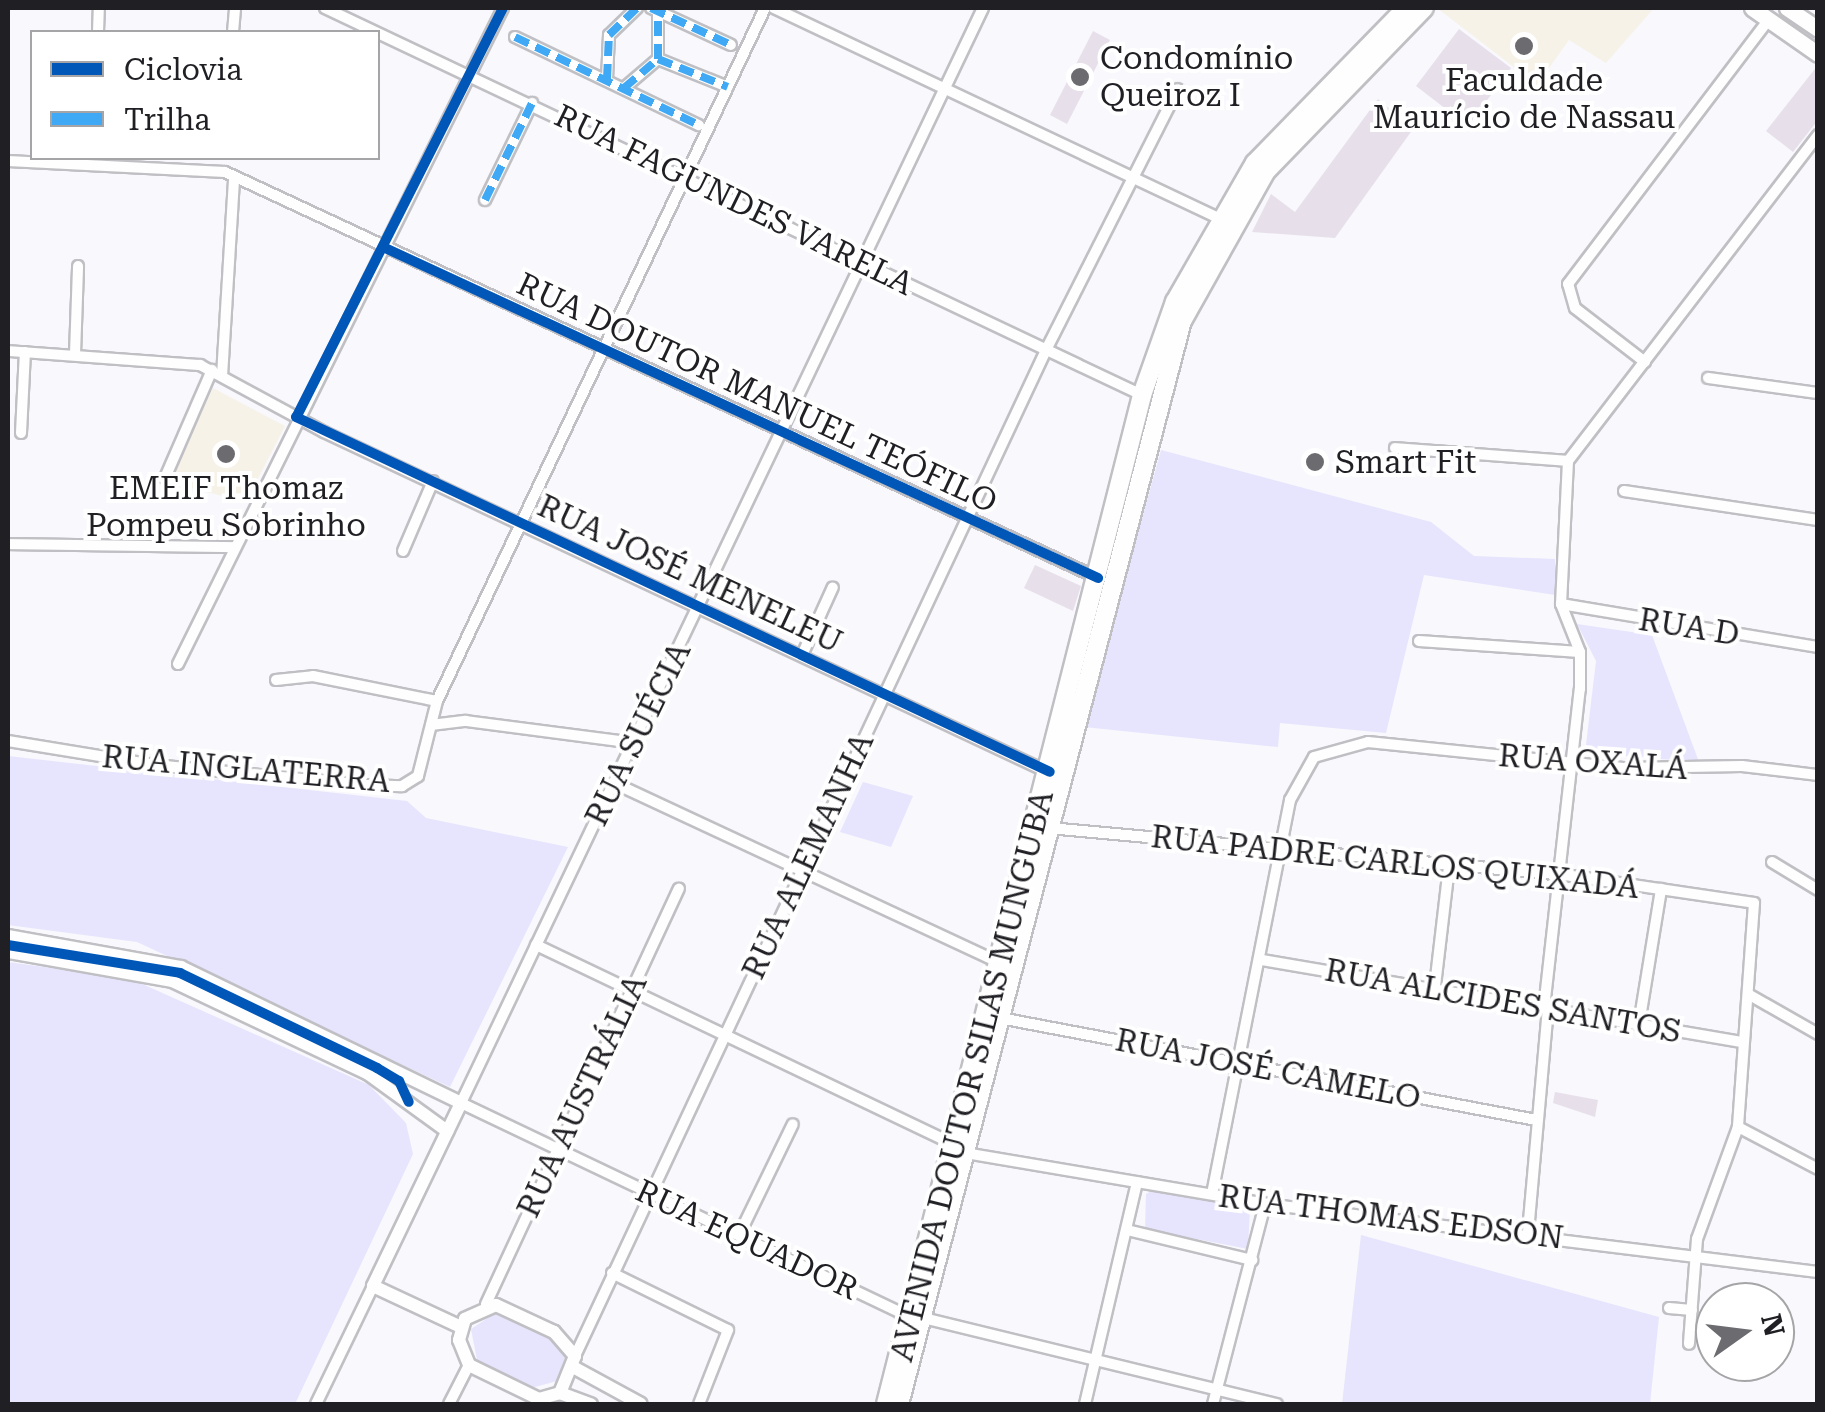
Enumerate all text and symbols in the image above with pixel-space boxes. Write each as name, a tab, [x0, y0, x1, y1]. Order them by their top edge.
legend	[30, 30, 380, 160]
marker: Faculdade Maurício de Nassau	[1513, 35, 1535, 57]
place label: Condomínio Queiroz I	[1100, 40, 1293, 115]
text: Ciclovia	[124, 52, 242, 87]
place label: Faculdade Maurício de Nassau	[1373, 62, 1675, 137]
marker: Condomínio Queiroz I	[1069, 66, 1091, 88]
street label: RUA FAGUNDES VARELA	[548, 96, 920, 304]
text: Trilha	[124, 102, 211, 137]
street label: RUA DOUTOR MANUEL TEÓFILO	[511, 265, 1003, 521]
marker: EMEIF Thomaz Pompeu Sobrinho	[215, 443, 237, 465]
place label: Smart Fit	[1335, 443, 1476, 481]
marker: Smart Fit	[1304, 451, 1326, 473]
place label: EMEIF Thomaz Pompeu Sobrinho	[86, 470, 366, 545]
street label: RUA JOSÉ MENELEU	[532, 487, 848, 661]
street label: RUA D	[1636, 600, 1742, 654]
street label: RUA SUÉCIA	[577, 636, 699, 832]
street label: RUA ALEMANHA	[734, 727, 882, 985]
street label: RUA OXALÁ	[1497, 736, 1689, 788]
street label: RUA INGLATERRA	[100, 737, 392, 801]
street label: AVENIDA DOUTOR SILAS MUNGUBA	[882, 787, 1062, 1365]
street label: RUA PADRE CARLOS QUIXADÁ	[1149, 817, 1641, 907]
street label: RUA ALCIDES SANTOS	[1322, 951, 1684, 1051]
street label: RUA AUSTRÁLIA	[509, 969, 655, 1223]
street label: RUA JOSÉ CAMELO	[1112, 1021, 1424, 1117]
street label: RUA EQUADOR	[630, 1172, 864, 1308]
street label: RUA THOMAS EDSON	[1216, 1177, 1566, 1257]
north arrow	[1695, 1282, 1795, 1382]
text: N	[1754, 1311, 1791, 1340]

